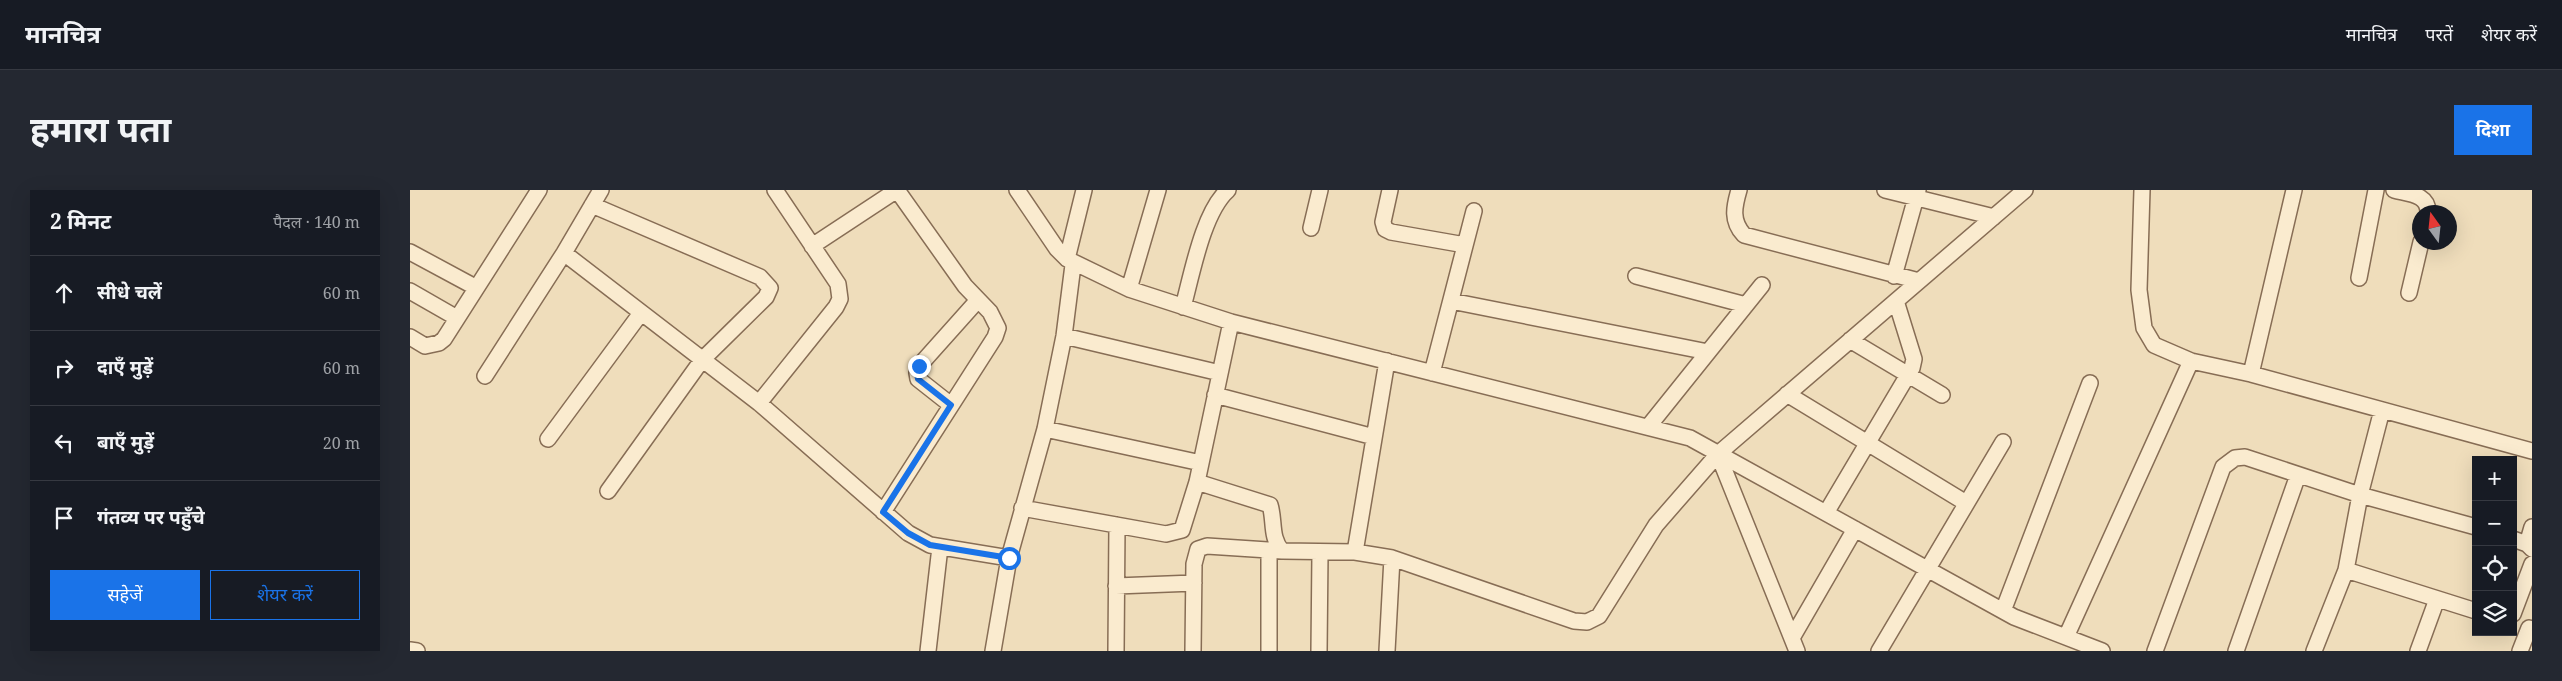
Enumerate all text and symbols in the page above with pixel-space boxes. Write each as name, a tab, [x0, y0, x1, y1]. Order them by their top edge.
text: मानचित्र	[25, 17, 101, 50]
text: मानचित्र	[2346, 22, 2397, 46]
text: परतें	[2425, 22, 2453, 46]
text: शेयर करें	[2481, 22, 2537, 46]
text: हमारा पता	[30, 105, 171, 152]
button: दिशा	[2454, 105, 2532, 155]
north arrow	[2412, 205, 2457, 250]
text: 2 मिनट	[50, 207, 111, 235]
text: पैदल · 140 m	[273, 211, 360, 233]
icon: ahead	[50, 279, 78, 307]
text: सीधे चलें	[97, 279, 162, 305]
text: 60 m	[323, 282, 360, 304]
icon: right	[50, 354, 78, 382]
text: दाएँ मुड़ें	[97, 354, 153, 380]
route end	[908, 355, 931, 378]
text: 60 m	[323, 357, 360, 379]
icon: left	[50, 429, 78, 457]
text: बाएँ मुड़ें	[97, 429, 154, 455]
text: 20 m	[323, 432, 360, 454]
map controls	[2472, 456, 2517, 636]
button: +	[2472, 456, 2517, 501]
button: −	[2472, 501, 2517, 546]
icon: arrive	[50, 504, 78, 532]
text: गंतव्य पर पहुँचे	[97, 504, 205, 530]
button: locate	[2472, 546, 2517, 591]
route start	[998, 547, 1021, 570]
button: सहेजें	[50, 570, 200, 620]
button: शेयर करें	[210, 570, 360, 620]
button: layers	[2472, 591, 2517, 636]

